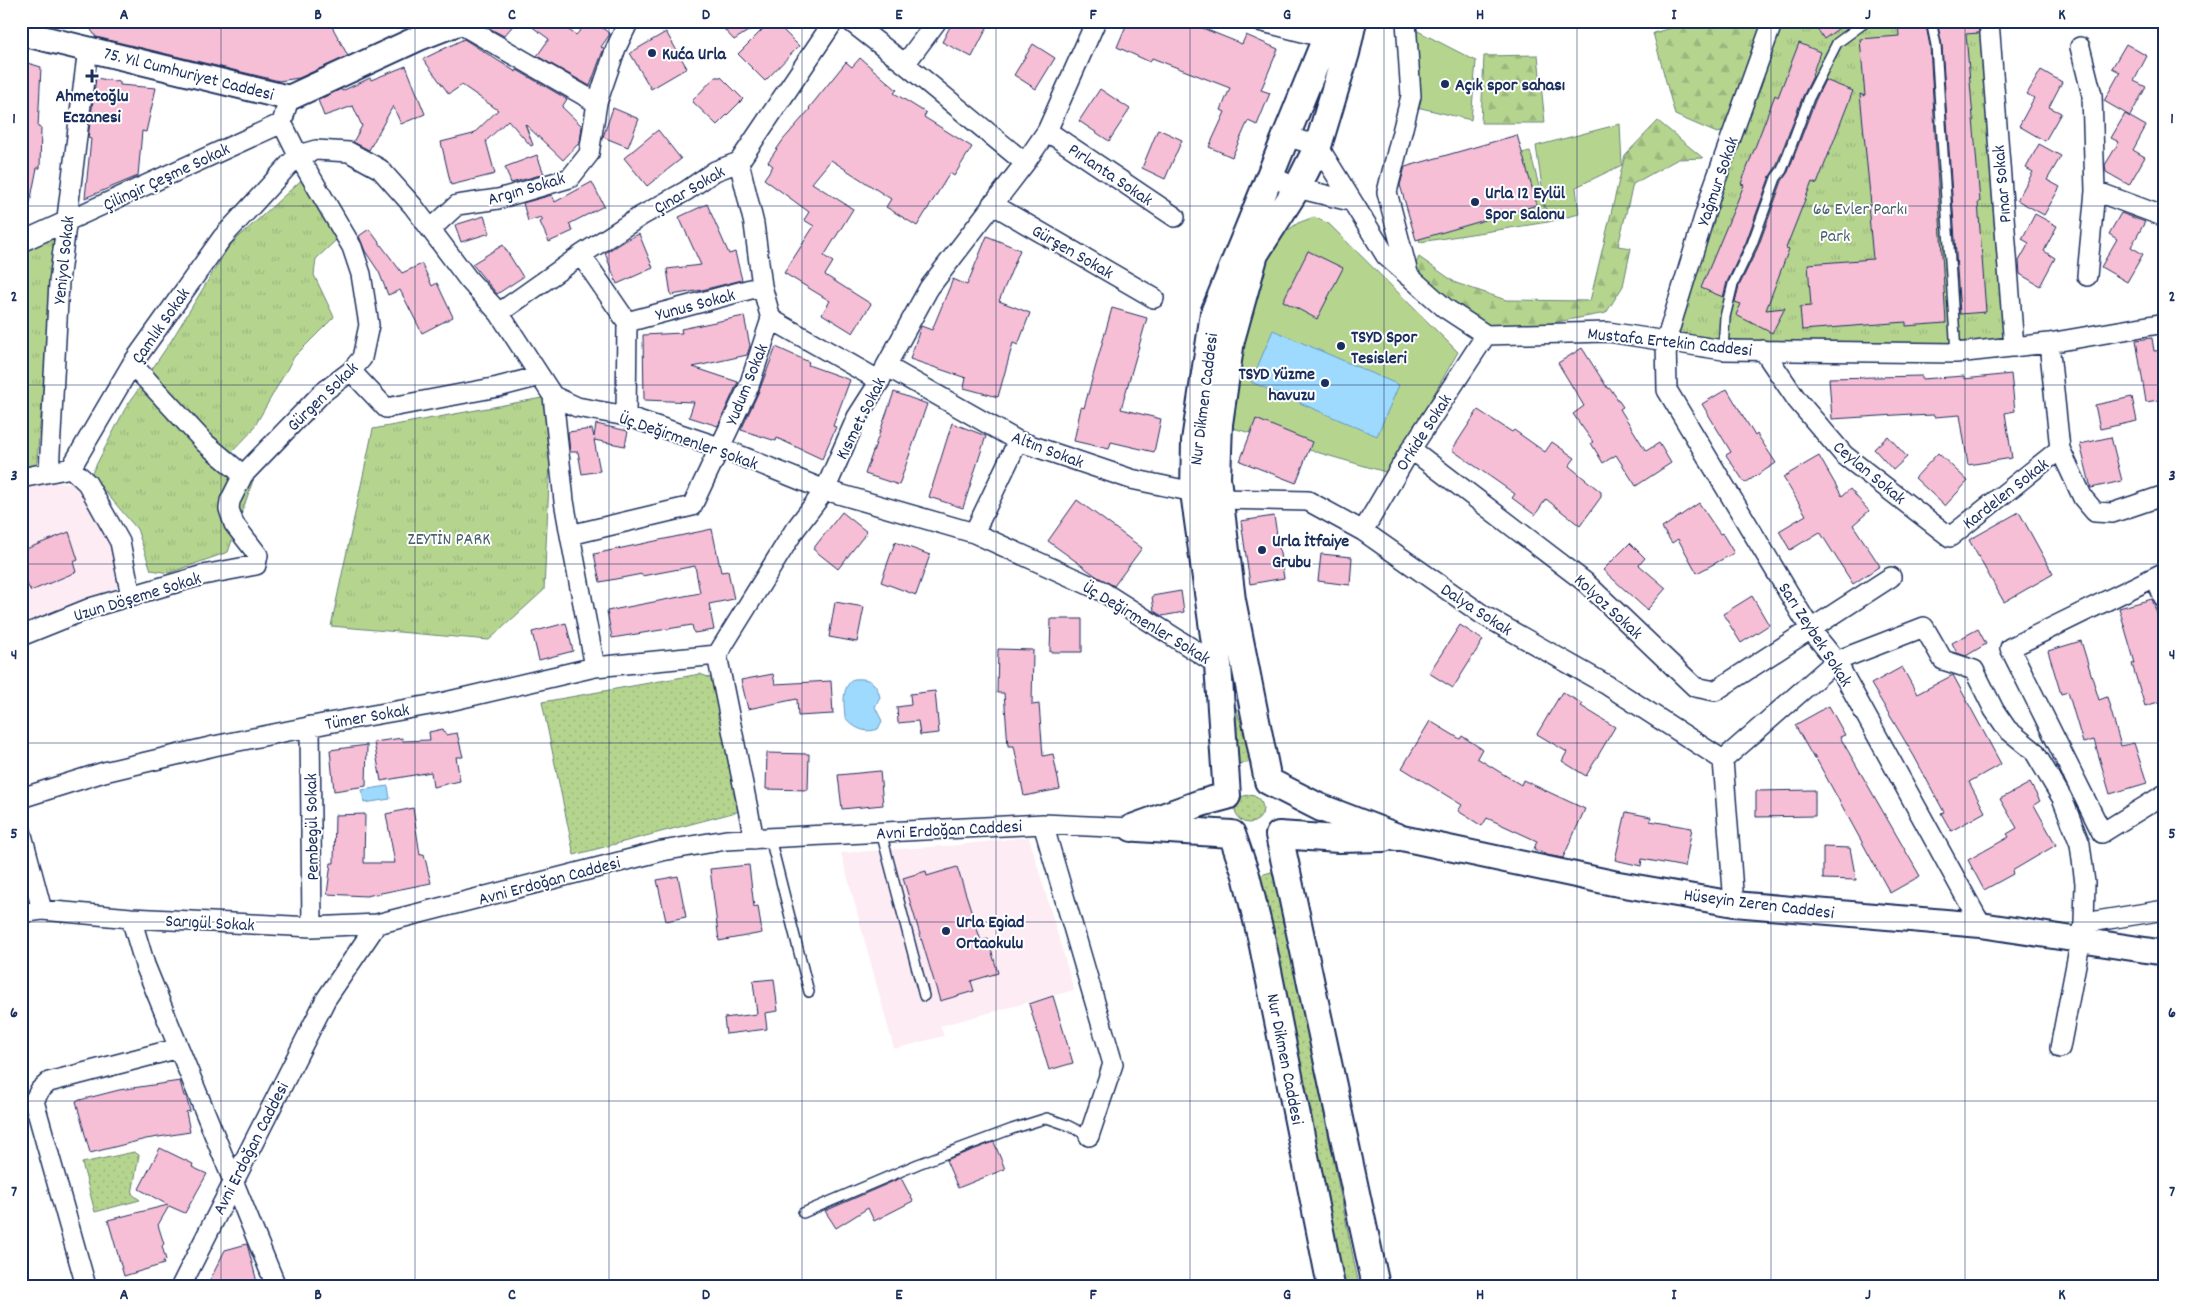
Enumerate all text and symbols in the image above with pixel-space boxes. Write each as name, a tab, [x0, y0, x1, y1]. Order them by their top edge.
text: A	[120, 4, 129, 27]
text: B	[314, 4, 322, 27]
text: C	[508, 4, 516, 27]
text: D	[702, 4, 711, 27]
text: E	[895, 4, 903, 27]
text: F	[1089, 4, 1097, 27]
text: G	[1283, 4, 1291, 27]
text: H	[1476, 4, 1484, 27]
text: I	[1672, 4, 1678, 27]
text: J	[1865, 4, 1871, 27]
text: K	[2058, 4, 2066, 27]
street label: 75. Yıl Cumhuriyet Caddesi	[101, 42, 276, 109]
place label: Kuća Urla	[662, 43, 727, 68]
marker: Kuća Urla	[646, 47, 658, 59]
marker: Ahmetoğlu Eczanesi	[86, 70, 98, 82]
place label: Açık spor sahası	[1455, 74, 1565, 99]
marker: Açık spor sahası	[1439, 78, 1451, 90]
place label: Ahmetoğlu Eczanesi	[56, 85, 129, 131]
text: 1	[12, 108, 16, 131]
text: 1	[2170, 108, 2174, 131]
street label: Yağmur Sokak	[1692, 134, 1746, 230]
street label: Çilingir Çeşme Sokak	[100, 138, 234, 219]
street label: Pırlanta Sokak	[1062, 138, 1157, 214]
street label: Pınar Sokak	[1988, 144, 2019, 224]
street label: Çınar Sokak	[650, 161, 730, 222]
street label: Argın Sokak	[485, 167, 568, 213]
place label: Urla 12 Eylül Spor Salonu	[1485, 182, 1566, 228]
marker: Urla 12 Eylül Spor Salonu	[1469, 196, 1481, 208]
park label: 66 Evler Parkı	[1813, 198, 1907, 223]
street label: Yeniyol Sokak	[48, 215, 83, 306]
street label: Gürşen Sokak	[1026, 220, 1117, 287]
park label: Park	[1820, 225, 1850, 250]
street label: Çamlık Sokak	[127, 283, 197, 369]
street label: Yunus Sokak	[653, 284, 738, 329]
text: 2	[11, 286, 18, 309]
text: 2	[2169, 286, 2176, 309]
street label: Mustafa Ertekin Caddesi	[1586, 322, 1753, 365]
place label: TSYD Spor Tesisleri	[1351, 326, 1417, 372]
street label: Nur Dikmen Caddesi	[1185, 332, 1226, 467]
street label: Yudum Sokak	[721, 340, 776, 430]
marker: TSYD Spor Tesisleri	[1335, 340, 1347, 352]
street label: Gürgen Sokak	[282, 357, 365, 438]
place label: TSYD Yüzme havuzu	[1238, 363, 1315, 409]
street label: Kısmet Sokak	[831, 374, 894, 465]
marker: TSYD Yüzme havuzu	[1319, 377, 1331, 389]
street label: Orkide Sokak	[1391, 390, 1459, 477]
street label: Üç Değirmenler Sokak	[615, 407, 761, 478]
street label: Altın Sokak	[1007, 426, 1087, 477]
street label: Ceylan Sokak	[1826, 436, 1910, 512]
street label: Kardelen Sokak	[1958, 453, 2055, 537]
text: 3	[10, 465, 18, 488]
text: 3	[2168, 465, 2176, 488]
park label: ZEYTİN PARK	[407, 528, 491, 553]
place label: Urla İtfaiye Grubu	[1272, 530, 1349, 576]
marker: Urla İtfaiye Grubu	[1256, 544, 1268, 556]
street label: Uzun Döşeme Sokak	[71, 567, 205, 630]
street label: Kolyoz Sokak	[1567, 569, 1647, 646]
street label: Üç Değirmenler Sokak	[1077, 576, 1214, 672]
street label: Sarı Zeybek Sokak	[1771, 578, 1857, 692]
street label: Dalya Sokak	[1435, 579, 1516, 644]
text: 4	[11, 644, 17, 667]
text: 4	[2169, 644, 2175, 667]
street label: Tümer Sokak	[323, 699, 412, 738]
street label: Pembegül Sokak	[300, 773, 327, 881]
street label: Avni Erdoğan Caddesi	[875, 815, 1023, 848]
text: 5	[10, 823, 18, 846]
text: 5	[2168, 823, 2176, 846]
street label: Avni Erdoğan Caddesi	[476, 851, 623, 913]
street label: Hüseyin Zeren Caddesi	[1682, 884, 1835, 927]
street label: Sarıgül Sokak	[164, 910, 255, 939]
place label: Urla Egiad Ortaokulu	[956, 911, 1024, 957]
marker: Urla Egiad Ortaokulu	[940, 925, 952, 937]
street label: Nur Dikmen Caddesi	[1259, 992, 1309, 1127]
text: 6	[10, 1002, 18, 1025]
text: 6	[2168, 1002, 2176, 1025]
street label: Avni Erdoğan Caddesi	[208, 1078, 297, 1220]
text: 7	[11, 1181, 17, 1204]
text: 7	[2169, 1181, 2175, 1204]
text: A	[120, 1284, 129, 1307]
text: B	[314, 1284, 322, 1307]
text: C	[508, 1284, 516, 1307]
text: D	[702, 1284, 711, 1307]
text: E	[895, 1284, 903, 1307]
text: F	[1089, 1284, 1097, 1307]
text: G	[1283, 1284, 1291, 1307]
text: H	[1476, 1284, 1484, 1307]
text: I	[1672, 1284, 1678, 1307]
text: J	[1865, 1284, 1871, 1307]
text: K	[2058, 1284, 2066, 1307]

